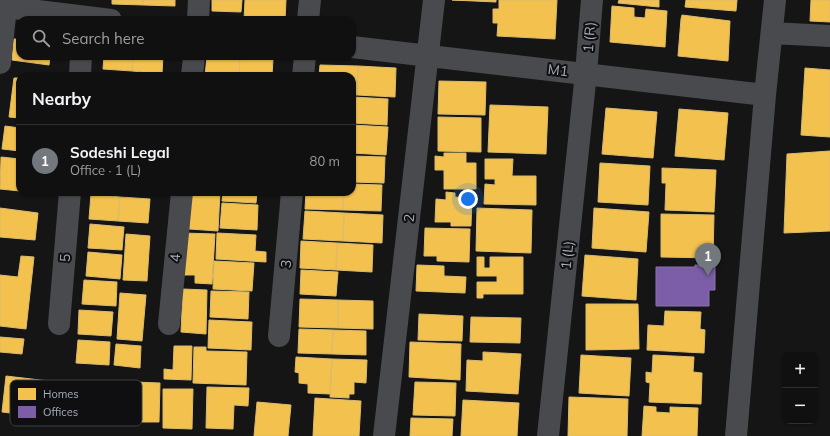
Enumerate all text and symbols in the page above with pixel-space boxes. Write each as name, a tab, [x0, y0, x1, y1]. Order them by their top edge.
search box	[16, 16, 356, 60]
street label: 1 (R)	[579, 21, 599, 53]
icon: search	[30, 27, 52, 49]
text: Search here	[62, 29, 144, 48]
street label: M1	[547, 60, 569, 80]
text: Nearby	[32, 88, 91, 109]
text: Sodeshi Legal	[70, 143, 170, 162]
text: 1	[41, 153, 49, 169]
text: 80 m	[310, 153, 340, 169]
text: Office · 1 (L)	[70, 162, 141, 178]
your location	[458, 189, 478, 209]
street label: 2	[400, 213, 418, 223]
street label: 1 (L)	[557, 240, 577, 270]
pin: 1	[695, 243, 721, 276]
street label: 4	[166, 252, 184, 263]
street label: 5	[56, 253, 74, 263]
street label: 3	[277, 259, 295, 269]
map controls	[782, 352, 818, 424]
button: +	[782, 352, 818, 388]
legend	[10, 380, 142, 426]
text: Homes	[43, 387, 79, 401]
button: −	[782, 388, 818, 424]
text: Offices	[43, 405, 78, 419]

